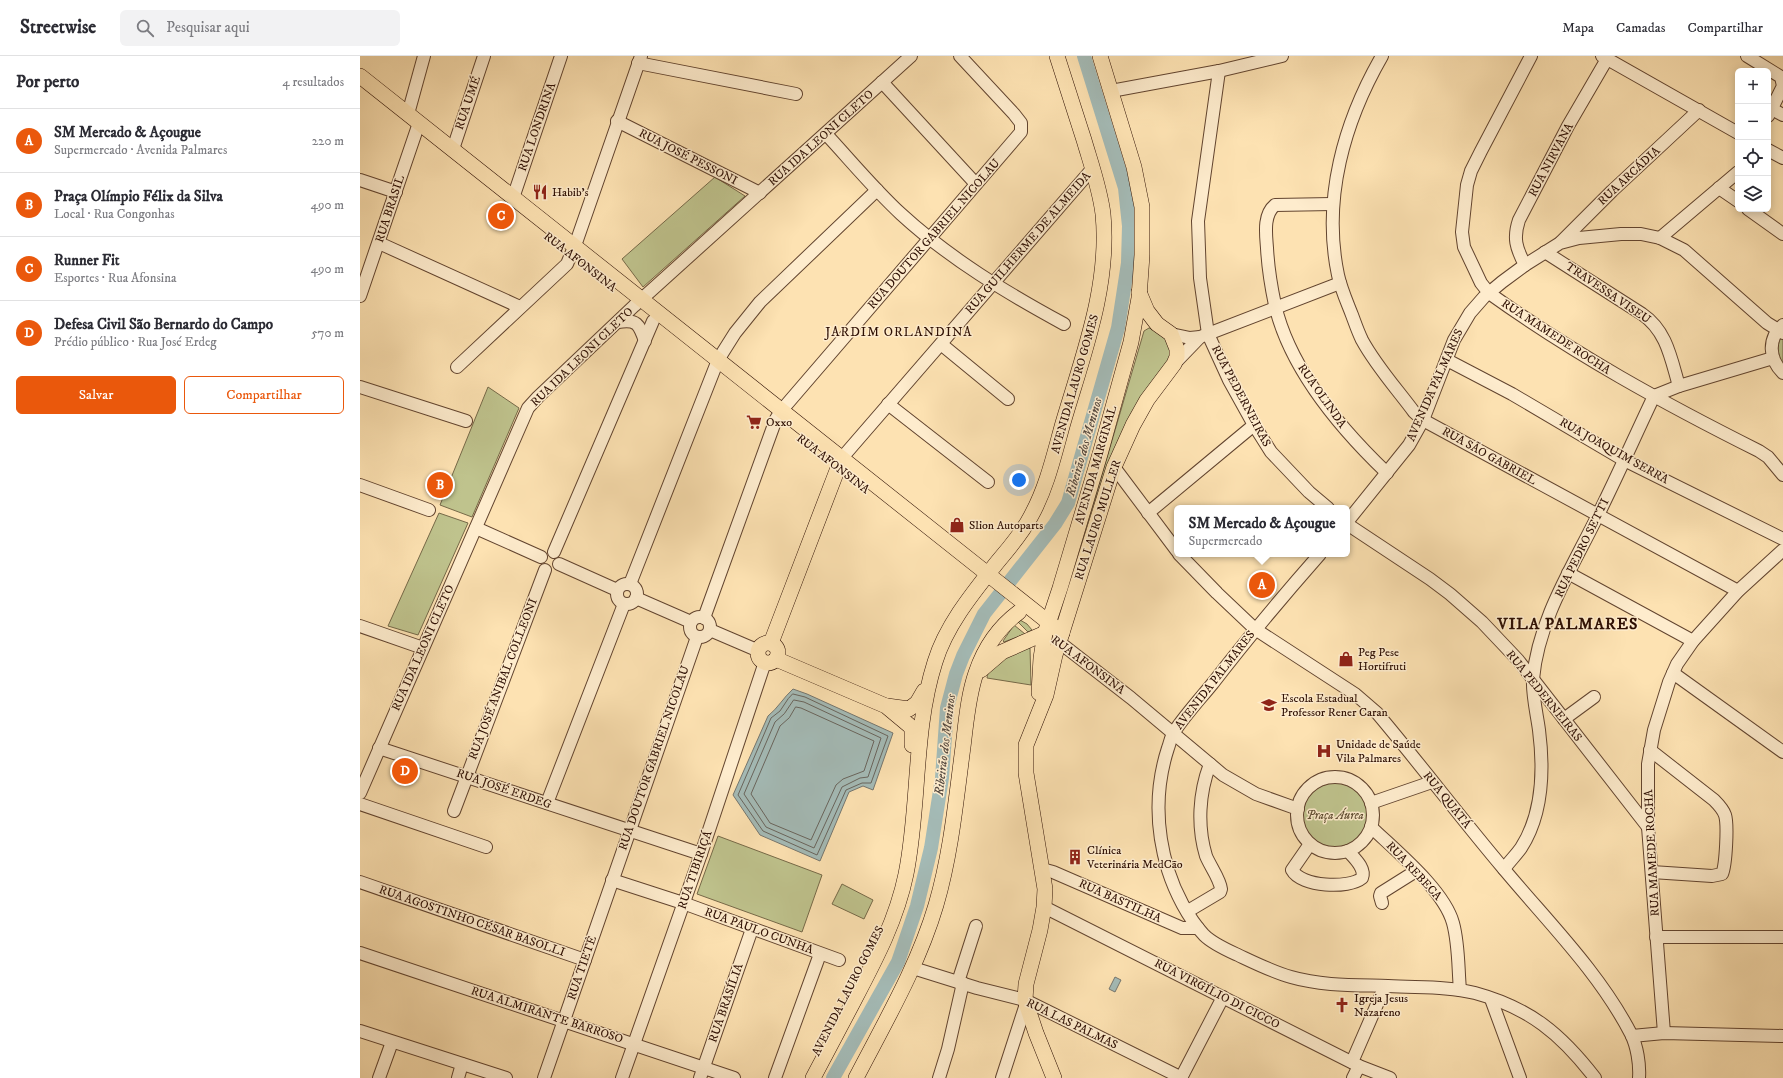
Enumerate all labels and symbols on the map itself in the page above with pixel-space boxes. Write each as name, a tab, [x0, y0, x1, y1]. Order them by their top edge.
street label: RUA UMÉ	[452, 74, 484, 132]
street label: RUA LONDRINA	[515, 80, 559, 173]
street label: RUA IDA LEONI CLETO	[765, 87, 877, 189]
street label: RUA NIRVANA	[1525, 120, 1577, 200]
street label: RUA JOSÉ PESSONI	[636, 126, 740, 188]
street label: RUA ARCÁDIA	[1595, 143, 1663, 209]
street label: RUA DOUTOR GABRIEL NICOLAU	[865, 156, 1003, 312]
street label: RUA GUILHERME DE ALMEIDA	[962, 168, 1094, 317]
street label: RUA BRASIL	[372, 173, 408, 245]
restaurant icon: Habib's	[531, 183, 549, 201]
place label: Habib's	[552, 185, 588, 200]
pin: C	[488, 201, 514, 231]
street label: RUA AFONSINA	[540, 229, 620, 295]
street label: TRAVESSA VISEU	[1562, 259, 1654, 327]
street label: RUA MAMEDE ROCHA	[1499, 296, 1614, 378]
street label: RUA IDA LEONI CLETO	[528, 304, 636, 410]
street label: AVENIDA LAURO GOMES	[1048, 313, 1102, 455]
district label: JARDIM ORLANDINA	[824, 324, 973, 340]
street label: AVENIDA PALMARES	[1403, 326, 1467, 444]
street label: RUA PEDERNEIRAS	[1208, 343, 1274, 449]
street label: RUA OLINDA	[1294, 361, 1350, 431]
water label: Ribeirão dos Meninos	[1062, 395, 1106, 499]
street label: AVENIDA MARGINAL	[1072, 404, 1120, 526]
supermarket icon: Oxxo	[745, 413, 763, 431]
place label: Oxxo	[766, 415, 792, 430]
street label: RUA JOAQUIM SERRA	[1557, 415, 1672, 487]
street label: RUA SÃO GABRIEL	[1439, 424, 1539, 488]
street label: RUA AFONSINA	[793, 431, 873, 497]
street label: RUA LAURO MULLER	[1071, 458, 1125, 582]
pin: B	[427, 470, 453, 500]
your location	[1009, 470, 1029, 490]
street label: RUA PEDRO SETTI	[1552, 496, 1613, 600]
shop icon: Slion Autoparts	[948, 516, 966, 534]
place label: Slion Autoparts	[969, 518, 1043, 533]
pin: A	[1249, 570, 1275, 600]
street label: RUA IDA LEONI CLETO	[388, 583, 458, 713]
street label: RUA JOSÉ ANIBAL COLLEONI	[465, 596, 541, 762]
district label: VILA PALMARES	[1497, 614, 1638, 634]
street label: AVENIDA PALMARES	[1172, 627, 1258, 733]
street label: RUA AFONSINA	[1048, 632, 1128, 698]
place label: Peg Pese Hortifruti	[1358, 645, 1406, 674]
street label: RUA PEDERNEIRAS	[1503, 647, 1585, 745]
shop icon: Peg Pese Hortifruti	[1337, 650, 1355, 668]
street label: RUA DOUTOR GABRIEL NICOLAU	[615, 664, 693, 852]
place label: Escola Estadual Professor Rener Caran	[1281, 691, 1389, 720]
water label: Ribeirão dos Meninos	[931, 692, 959, 798]
school or university icon: Escola Estadual Professor Rener Caran	[1260, 696, 1278, 714]
place label: Unidade de Saúde Vila Palmares	[1335, 737, 1421, 766]
hospital icon: Unidade de Saúde Vila Palmares	[1315, 742, 1333, 760]
pin: D	[392, 756, 418, 786]
street label: RUA JOSÉ ERDEG	[454, 766, 554, 813]
street label: RUA QUATÁ	[1420, 769, 1475, 832]
street label: RUA MAMEDE ROCHA	[1641, 789, 1663, 917]
park label: Praça Áurea	[1306, 807, 1364, 823]
street label: RUA TIBIRIÇÁ	[675, 828, 716, 911]
street label: RUA REBECA	[1383, 838, 1445, 904]
place label: Clínica Veterinária MedCão	[1086, 843, 1183, 872]
building icon: Clínica Veterinária MedCão	[1066, 848, 1084, 866]
street label: RUA BASTILHA	[1076, 876, 1164, 926]
street label: RUA AGOSTINHO CÉSAR BASOLLI	[377, 882, 567, 960]
street label: RUA PAULO CUNHA	[702, 904, 816, 958]
street label: AVENIDA LAURO GOMES	[809, 923, 887, 1059]
street label: RUA TIETÊ	[564, 933, 600, 1002]
street label: RUA VIRGÍLIO DI CICCO	[1152, 956, 1282, 1032]
street label: RUA BRASÍLIA	[705, 961, 747, 1044]
street label: RUA ALMIRANTE BARROSO	[469, 983, 625, 1047]
place label: Igreja Jesus Nazareno	[1354, 991, 1408, 1020]
street label: RUA LAS PALMAS	[1024, 995, 1120, 1053]
church icon: Igreja Jesus Nazareno	[1333, 996, 1351, 1014]

